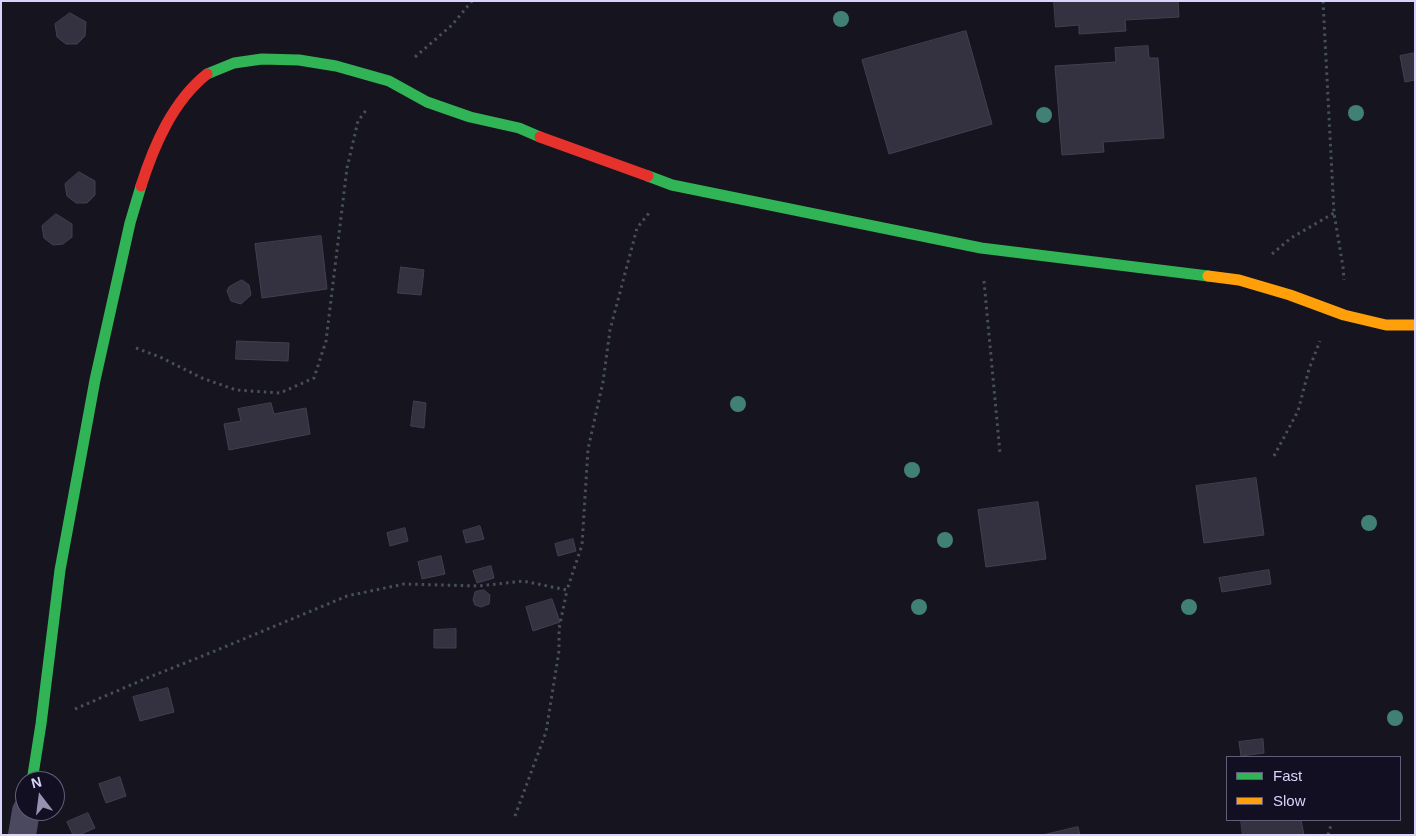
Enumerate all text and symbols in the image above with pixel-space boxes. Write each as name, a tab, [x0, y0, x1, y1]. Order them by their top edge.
legend	[1226, 756, 1401, 821]
text: Fast	[1273, 767, 1302, 784]
north arrow	[15, 771, 65, 821]
text: N	[29, 773, 43, 792]
text: Slow	[1273, 792, 1306, 809]

